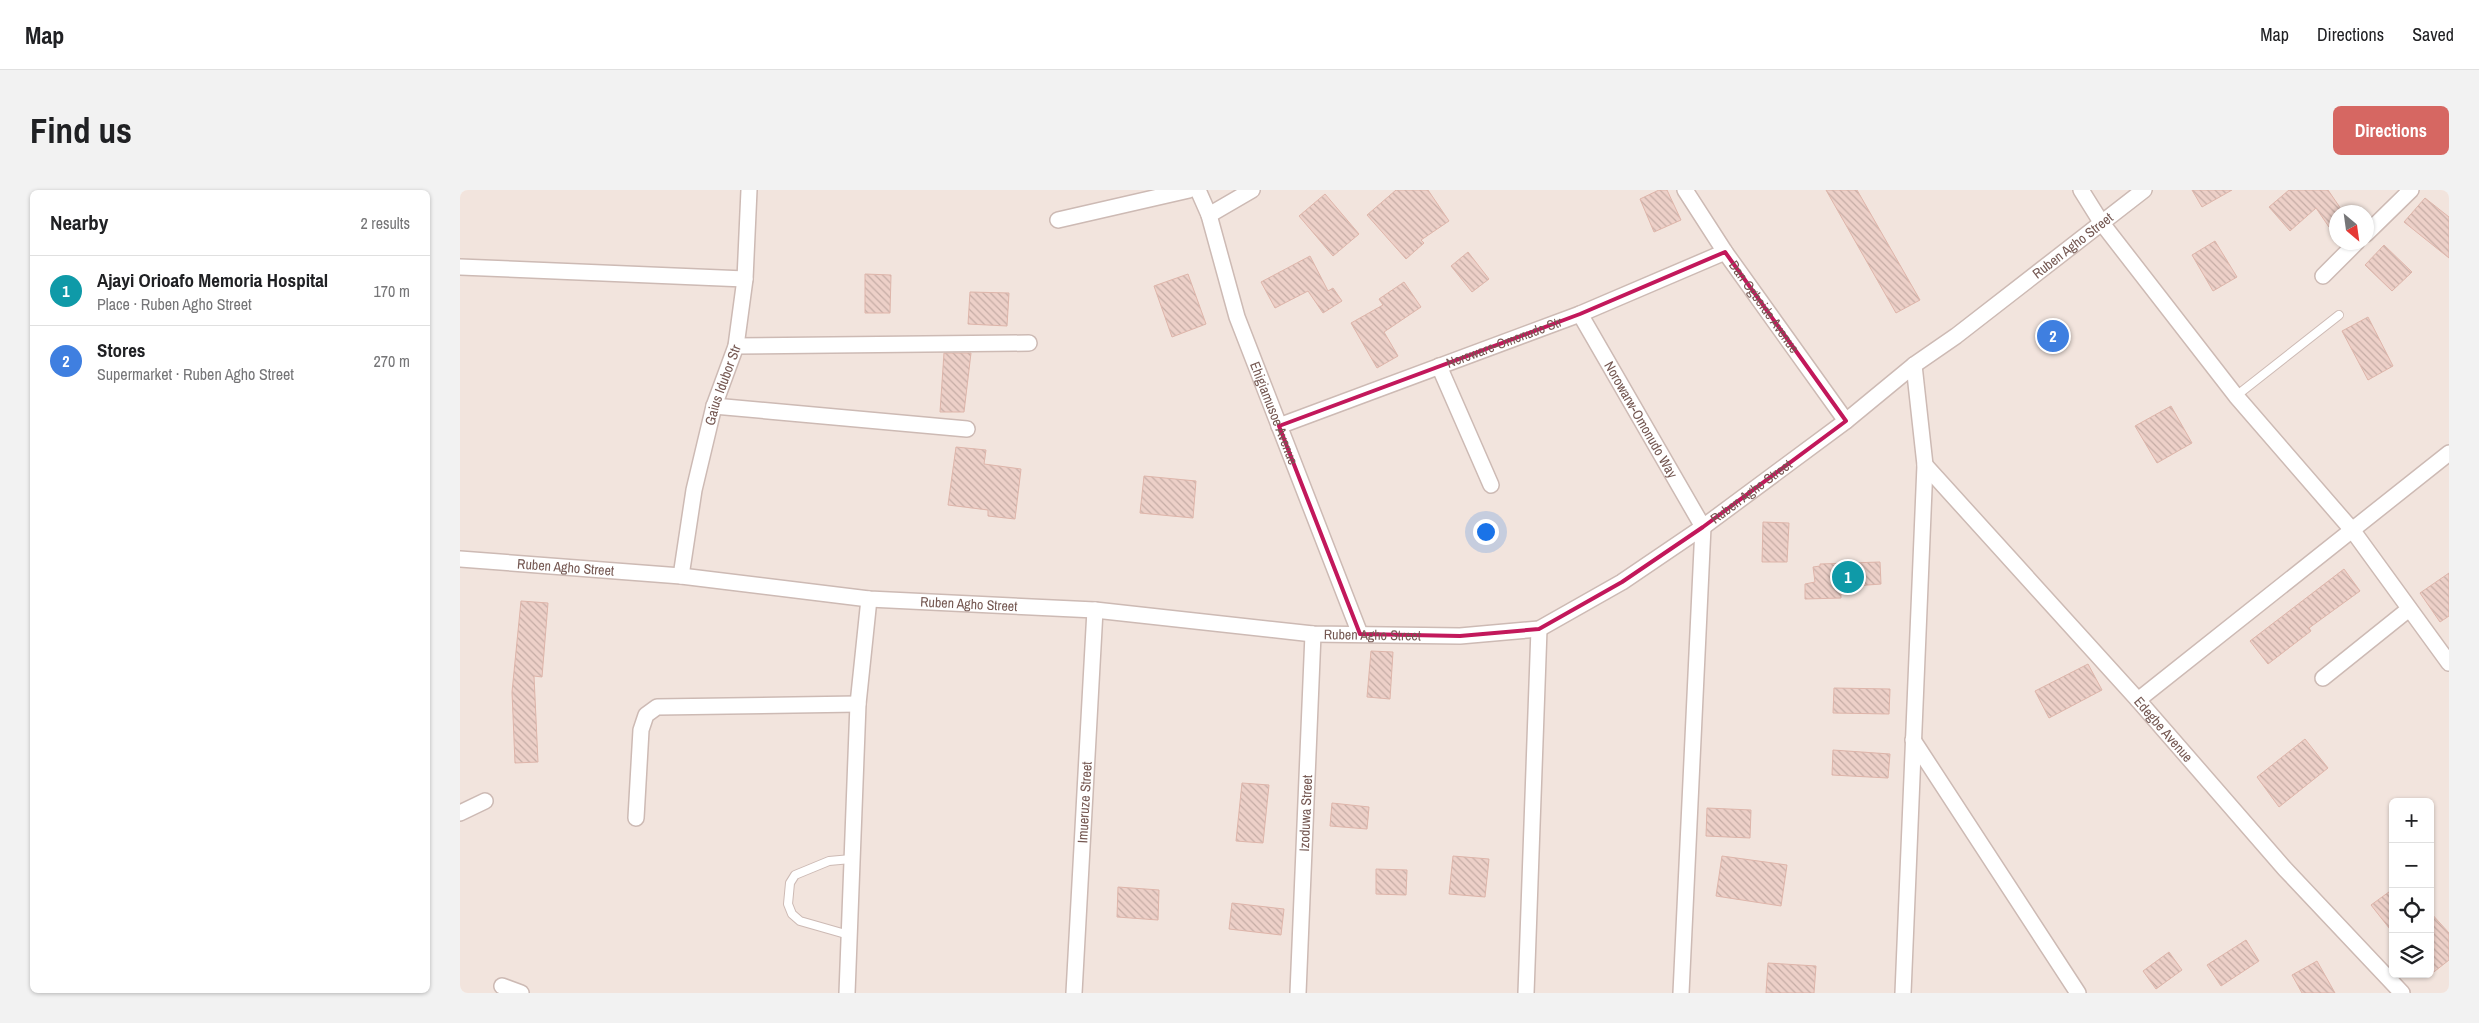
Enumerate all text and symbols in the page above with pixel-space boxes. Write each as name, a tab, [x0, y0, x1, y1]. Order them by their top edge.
text: Map	[25, 19, 64, 51]
text: Map	[2260, 22, 2289, 47]
text: Directions	[2317, 22, 2384, 47]
text: Saved	[2412, 22, 2454, 47]
button: Directions	[2333, 106, 2449, 155]
text: Find us	[30, 107, 132, 154]
north arrow	[2329, 205, 2374, 250]
text: Nearby	[50, 208, 108, 237]
street label: Ruben Agho Street	[2029, 209, 2116, 282]
text: 2 results	[360, 212, 410, 234]
street label: Dan Ogbeide Avenue	[1725, 257, 1803, 356]
text: Ajayi Orioafo Memoria Hospital	[97, 267, 328, 293]
text: 1	[62, 280, 70, 302]
text: 170 m	[374, 280, 410, 302]
text: Place · Ruben Agho Street	[97, 293, 252, 315]
street label: Noroware-Omonudo Str	[1444, 313, 1564, 372]
pin: 2	[2037, 317, 2069, 355]
text: Stores	[97, 337, 146, 363]
street label: Gaius Idubor Str	[701, 342, 745, 427]
text: 2	[62, 350, 70, 372]
text: 270 m	[374, 350, 410, 372]
street label: Norowarw-Omonudo Way	[1600, 358, 1682, 481]
street label: Ehigiamusoe Avenue	[1246, 359, 1302, 467]
text: Supermarket · Ruben Agho Street	[97, 363, 294, 385]
street label: Ruben Agho Street	[1707, 455, 1795, 528]
your location	[1473, 519, 1499, 545]
street label: Ruben Agho Street	[517, 554, 615, 580]
pin: 1	[1832, 558, 1864, 596]
street label: Ruben Agho Street	[920, 593, 1018, 615]
street label: Ruben Agho Street	[1324, 625, 1421, 644]
street label: Edegbe Avenue	[2130, 693, 2197, 766]
street label: Imueruze Street	[1073, 761, 1096, 844]
street label: Izoduwa Street	[1295, 774, 1316, 852]
map controls	[2389, 798, 2434, 978]
button: +	[2389, 798, 2434, 843]
button: −	[2389, 843, 2434, 888]
button: locate	[2389, 888, 2434, 933]
button: layers	[2389, 933, 2434, 978]

